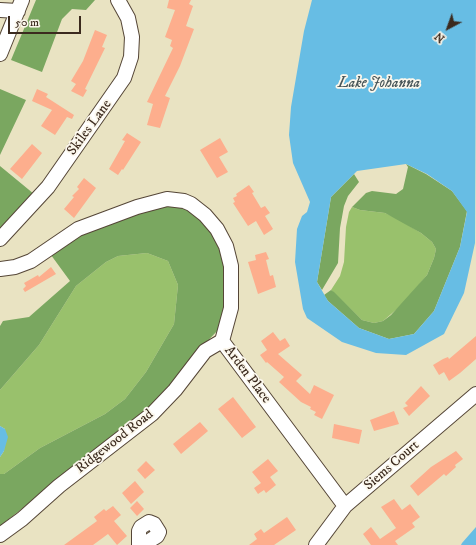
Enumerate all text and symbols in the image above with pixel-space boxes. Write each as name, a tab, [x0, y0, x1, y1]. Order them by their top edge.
scale bar	[10, 8, 83, 34]
north arrow	[428, 8, 468, 48]
text: 50 m	[15, 15, 39, 30]
text: N	[432, 29, 448, 45]
water label: Lake Johanna	[338, 75, 420, 93]
street label: Skiles Lane	[64, 97, 116, 159]
street label: Arden Place	[220, 343, 274, 407]
street label: Ridgewood Road	[73, 406, 157, 478]
street label: Siems Court	[361, 438, 423, 494]

